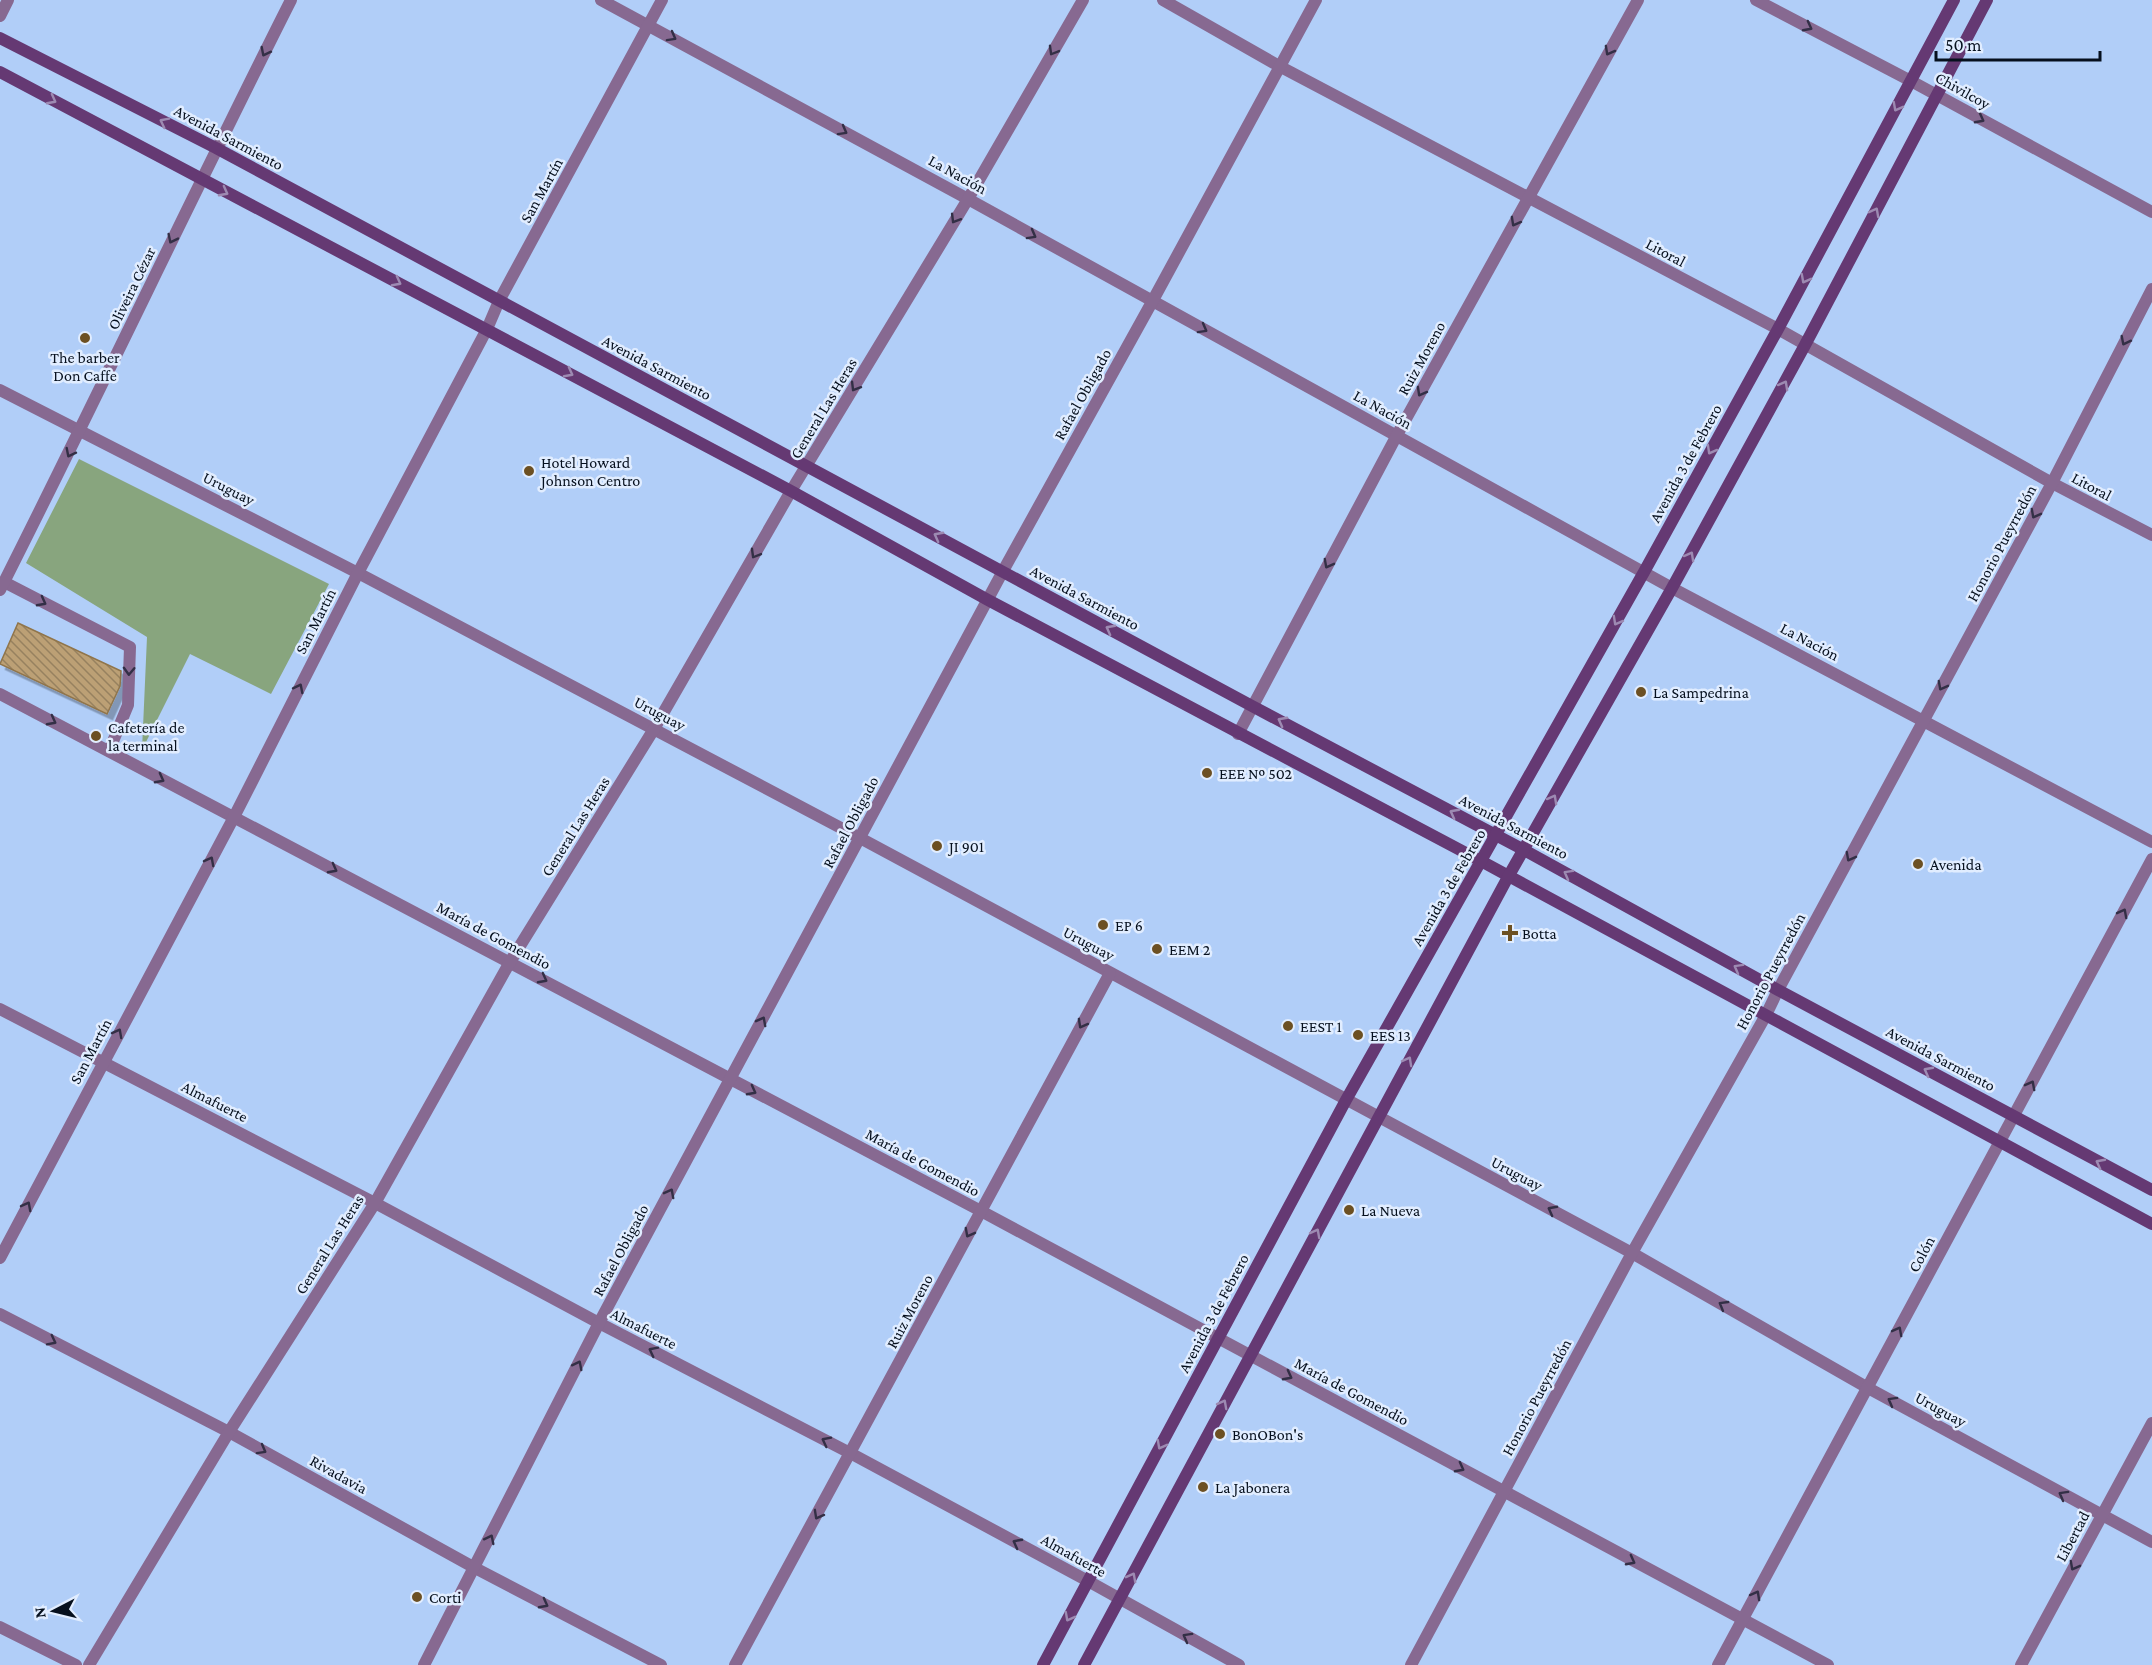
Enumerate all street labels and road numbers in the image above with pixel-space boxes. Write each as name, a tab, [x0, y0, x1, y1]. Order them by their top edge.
street label: Chivilcoy	[1932, 68, 1994, 114]
street label: Avenida Sarmiento	[171, 102, 286, 173]
street label: La Nación	[926, 152, 990, 197]
street label: San Martín	[517, 155, 566, 225]
street label: Litoral	[1643, 235, 1688, 270]
street label: Oliveira Cézar	[104, 244, 159, 332]
street label: Ruiz Moreno	[1394, 319, 1449, 398]
street label: Avenida Sarmiento	[599, 332, 714, 403]
street label: Rafael Obligado	[1050, 346, 1115, 443]
street label: General Las Heras	[787, 355, 860, 462]
street label: La Nación	[1351, 387, 1415, 432]
street label: Avenida 3 de Febrero	[1646, 401, 1725, 525]
street label: Uruguay	[200, 468, 258, 510]
street label: Litoral	[2069, 469, 2114, 504]
street label: Honorio Pueyrredón	[1963, 482, 2040, 605]
street label: Avenida Sarmiento	[1027, 562, 1142, 633]
street label: San Martín	[292, 585, 339, 657]
street label: La Nación	[1778, 619, 1842, 664]
street label: Uruguay	[631, 693, 689, 735]
street label: General Las Heras	[538, 773, 613, 879]
street label: Rafael Obligado	[819, 773, 883, 871]
street label: Avenida Sarmiento	[1456, 791, 1571, 862]
street label: Avenida 3 de Febrero	[1408, 826, 1489, 949]
street label: María de Gomendio	[434, 898, 554, 973]
street label: Honorio Pueyrredón	[1732, 910, 1809, 1033]
street label: Uruguay	[1060, 923, 1118, 965]
street label: San Martín	[66, 1016, 115, 1087]
street label: Avenida Sarmiento	[1883, 1023, 1998, 1094]
street label: Almafuerte	[179, 1078, 251, 1125]
street label: María de Gomendio	[863, 1125, 983, 1200]
street label: Uruguay	[1488, 1153, 1546, 1195]
street label: General Las Heras	[292, 1191, 367, 1297]
street label: Rafael Obligado	[589, 1201, 653, 1299]
street label: Colón	[1905, 1233, 1938, 1275]
street label: Avenida 3 de Febrero	[1175, 1251, 1252, 1376]
street label: Ruiz Moreno	[883, 1271, 936, 1351]
street label: Almafuerte	[608, 1305, 680, 1352]
street label: Honorio Pueyrredón	[1498, 1336, 1575, 1459]
street label: María de Gomendio	[1292, 1354, 1412, 1429]
street label: Uruguay	[1912, 1389, 1970, 1431]
street label: Rivadavia	[307, 1452, 371, 1497]
street label: Libertad	[2052, 1508, 2093, 1564]
street label: Almafuerte	[1038, 1531, 1109, 1580]

